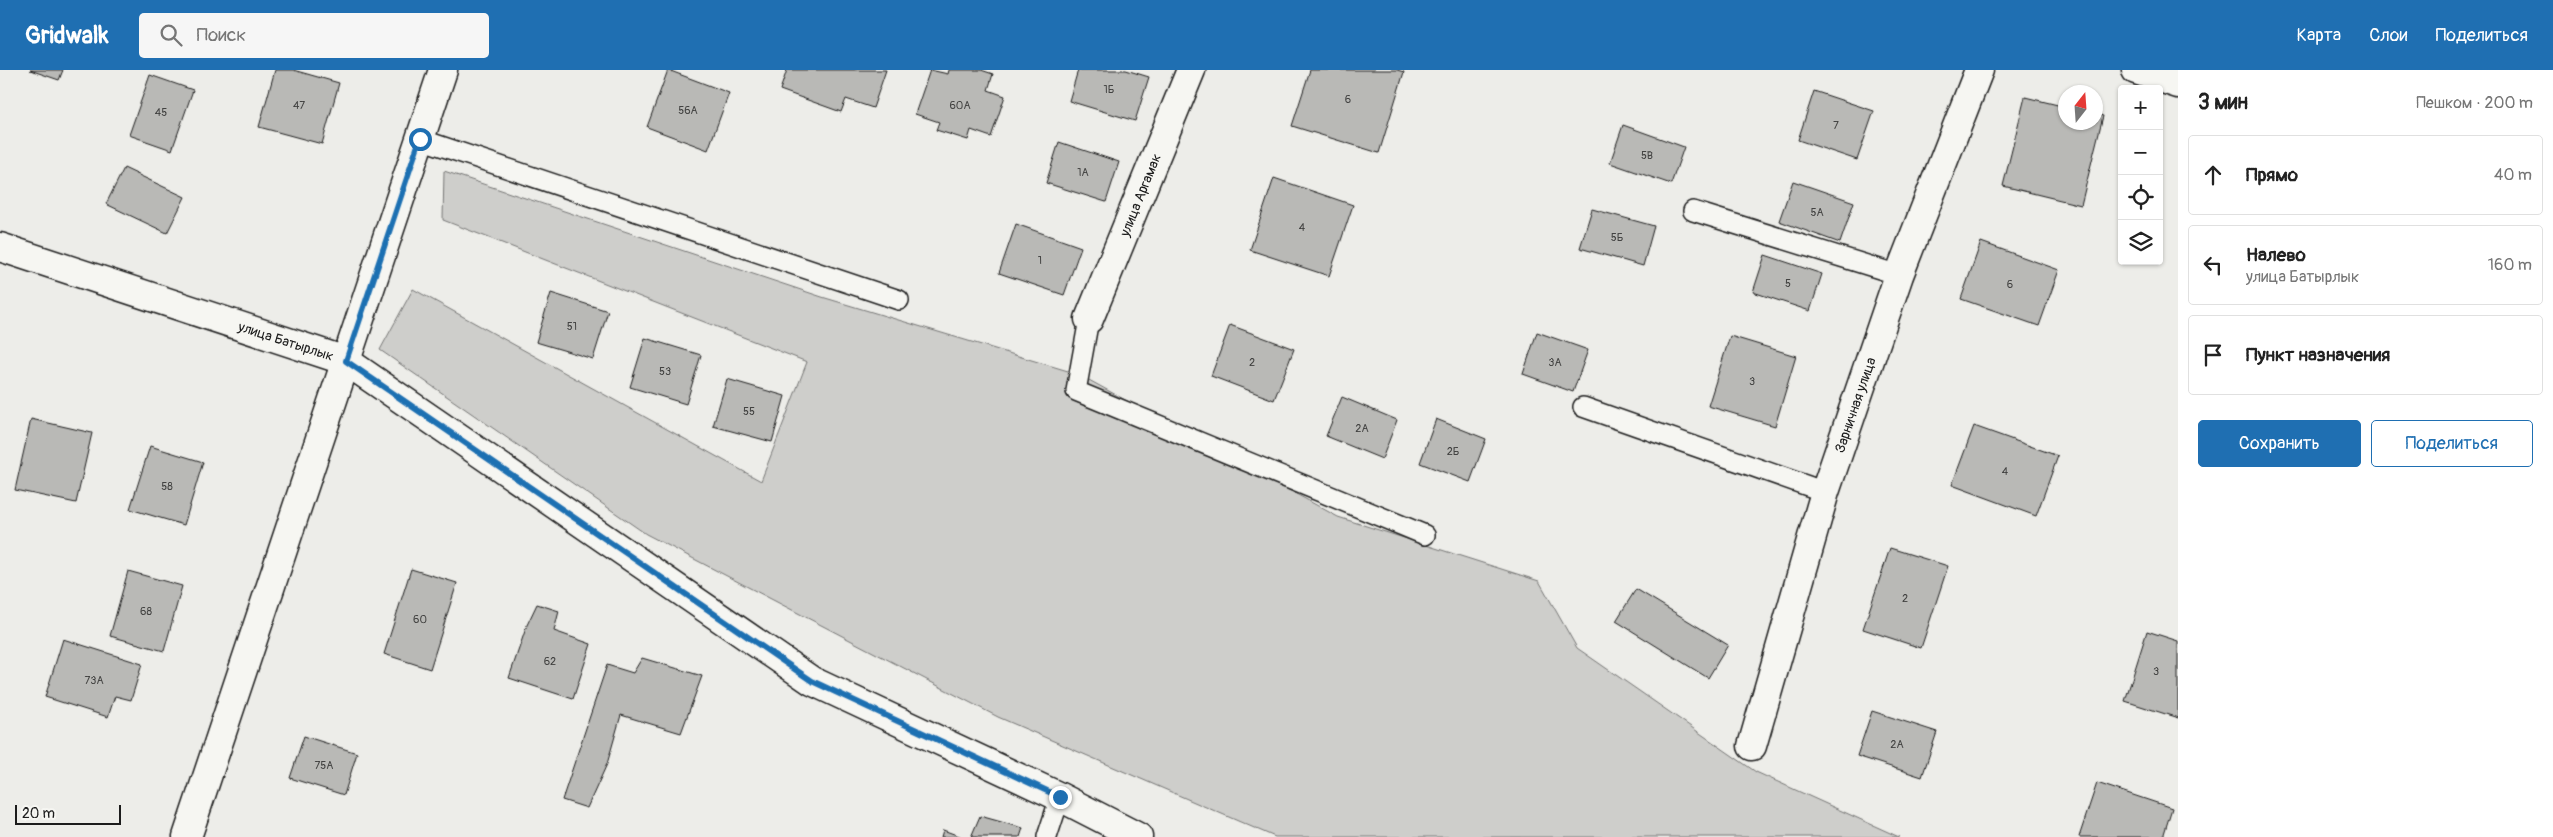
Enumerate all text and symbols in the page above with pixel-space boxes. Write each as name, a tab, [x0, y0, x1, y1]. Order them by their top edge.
search box	[139, 13, 489, 58]
text: Gridwalk	[25, 21, 109, 50]
icon: search	[157, 21, 185, 49]
text: Поиск	[197, 23, 246, 47]
text: Карта	[2297, 24, 2341, 47]
text: Слои	[2369, 24, 2407, 47]
text: Поделиться	[2435, 24, 2528, 47]
house number: 1Б	[1104, 83, 1114, 96]
north arrow	[2058, 85, 2103, 130]
map controls	[2118, 85, 2163, 265]
button: +	[2118, 85, 2163, 130]
text: 3 мин	[2198, 89, 2248, 116]
house number: 6	[1345, 93, 1351, 106]
text: Пешком · 200 m	[2416, 93, 2533, 113]
house number: 47	[293, 99, 305, 112]
house number: 60А	[949, 99, 971, 112]
house number: 56А	[678, 104, 698, 117]
house number: 45	[155, 106, 167, 119]
house number: 7	[1833, 119, 1839, 132]
route start	[409, 128, 432, 151]
button: −	[2118, 130, 2163, 175]
house number: 5В	[1641, 149, 1653, 162]
street label: улица Аргамак	[1116, 151, 1165, 240]
icon: ahead	[2199, 161, 2227, 189]
text: Прямо	[2246, 163, 2298, 187]
text: 40 m	[2494, 165, 2532, 185]
house number: 1А	[1077, 166, 1089, 179]
button: locate	[2118, 175, 2163, 220]
house number: 5А	[1810, 206, 1824, 219]
button: layers	[2118, 220, 2163, 265]
house number: 4	[1299, 221, 1306, 234]
house number: 5Б	[1611, 231, 1623, 244]
text: Налево	[2246, 243, 2306, 267]
icon: left	[2199, 251, 2227, 279]
house number: 1	[1038, 254, 1042, 267]
text: 160 m	[2488, 255, 2532, 275]
text: улица Батырлык	[2246, 267, 2359, 287]
house number: 5	[1785, 277, 1791, 290]
house number: 6	[2007, 278, 2013, 291]
street label: улица Батырлык	[235, 318, 336, 365]
house number: 51	[567, 320, 577, 333]
icon: arrive	[2199, 341, 2227, 369]
text: Пункт назначения	[2246, 343, 2390, 367]
street label: Зарничная улица	[1831, 355, 1880, 455]
house number: 2	[1249, 356, 1255, 369]
house number: 3А	[1548, 356, 1562, 369]
house number: 53	[659, 365, 671, 378]
house number: 3	[1749, 375, 1755, 388]
house number: 55	[743, 405, 755, 418]
button: Сохранить	[2198, 420, 2361, 467]
button: Поделиться	[2371, 420, 2533, 467]
house number: 2А	[1355, 422, 1369, 435]
house number: 2Б	[1447, 445, 1459, 458]
house number: 4	[2002, 465, 2009, 478]
house number: 58	[161, 480, 173, 493]
house number: 2	[1902, 592, 1908, 605]
house number: 68	[140, 605, 152, 618]
house number: 60	[413, 613, 427, 626]
house number: 62	[544, 655, 556, 668]
house number: 3	[2153, 665, 2159, 678]
house number: 73А	[84, 674, 104, 687]
house number: 2А	[1890, 738, 1904, 751]
house number: 75А	[315, 759, 333, 772]
route end	[1049, 786, 1072, 809]
scale bar	[15, 802, 121, 825]
text: 20 m	[22, 805, 55, 822]

